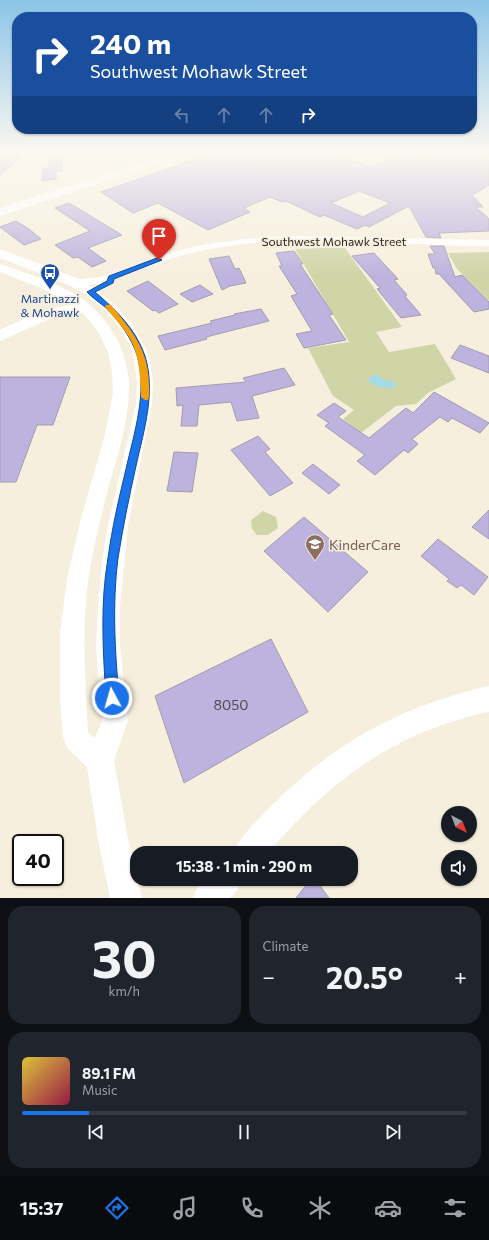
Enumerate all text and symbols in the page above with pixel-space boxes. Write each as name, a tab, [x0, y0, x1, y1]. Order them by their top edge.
text: 240 m	[90, 26, 171, 60]
icon: right	[24, 28, 76, 80]
text: Southwest Mohawk Street	[90, 60, 307, 82]
icon: left	[171, 104, 193, 126]
icon: ahead	[213, 104, 235, 126]
icon: ahead	[255, 104, 277, 126]
icon: right	[297, 104, 319, 126]
pin	[142, 219, 176, 260]
icon: arrive	[148, 225, 170, 247]
street label: Southwest Mohawk Street	[262, 234, 407, 248]
bus stop icon: Martinazzi & Mohawk	[39, 262, 61, 290]
place label: Martinazzi & Mohawk	[21, 291, 80, 319]
school or university icon: KinderCare	[304, 533, 326, 561]
place label: KinderCare	[329, 536, 401, 553]
position arrow	[91, 677, 133, 719]
house number: 8050	[214, 696, 248, 713]
north arrow	[441, 806, 477, 842]
map controls	[441, 806, 477, 886]
speed limit sign: 40	[12, 834, 64, 886]
button: sound	[441, 850, 477, 886]
text: 15:38 · 1 min · 290 m	[176, 857, 312, 875]
text: 30	[92, 925, 157, 989]
text: Climate	[263, 938, 308, 954]
text: 20.5°	[326, 958, 403, 995]
text: −	[263, 963, 275, 990]
text: +	[454, 963, 467, 990]
text: km/h	[108, 983, 140, 999]
text: 89.1 FM	[82, 1064, 136, 1082]
text: Music	[82, 1082, 117, 1098]
icon: previous	[85, 1121, 107, 1143]
icon: pause	[233, 1121, 255, 1143]
icon: next	[382, 1121, 404, 1143]
icon: directions	[103, 1194, 131, 1222]
icon: music	[171, 1194, 199, 1222]
icon: phone	[238, 1194, 266, 1222]
icon: climate	[306, 1194, 334, 1222]
icon: car	[374, 1194, 402, 1222]
icon: filters	[441, 1194, 469, 1222]
text: 15:37	[20, 1197, 63, 1219]

